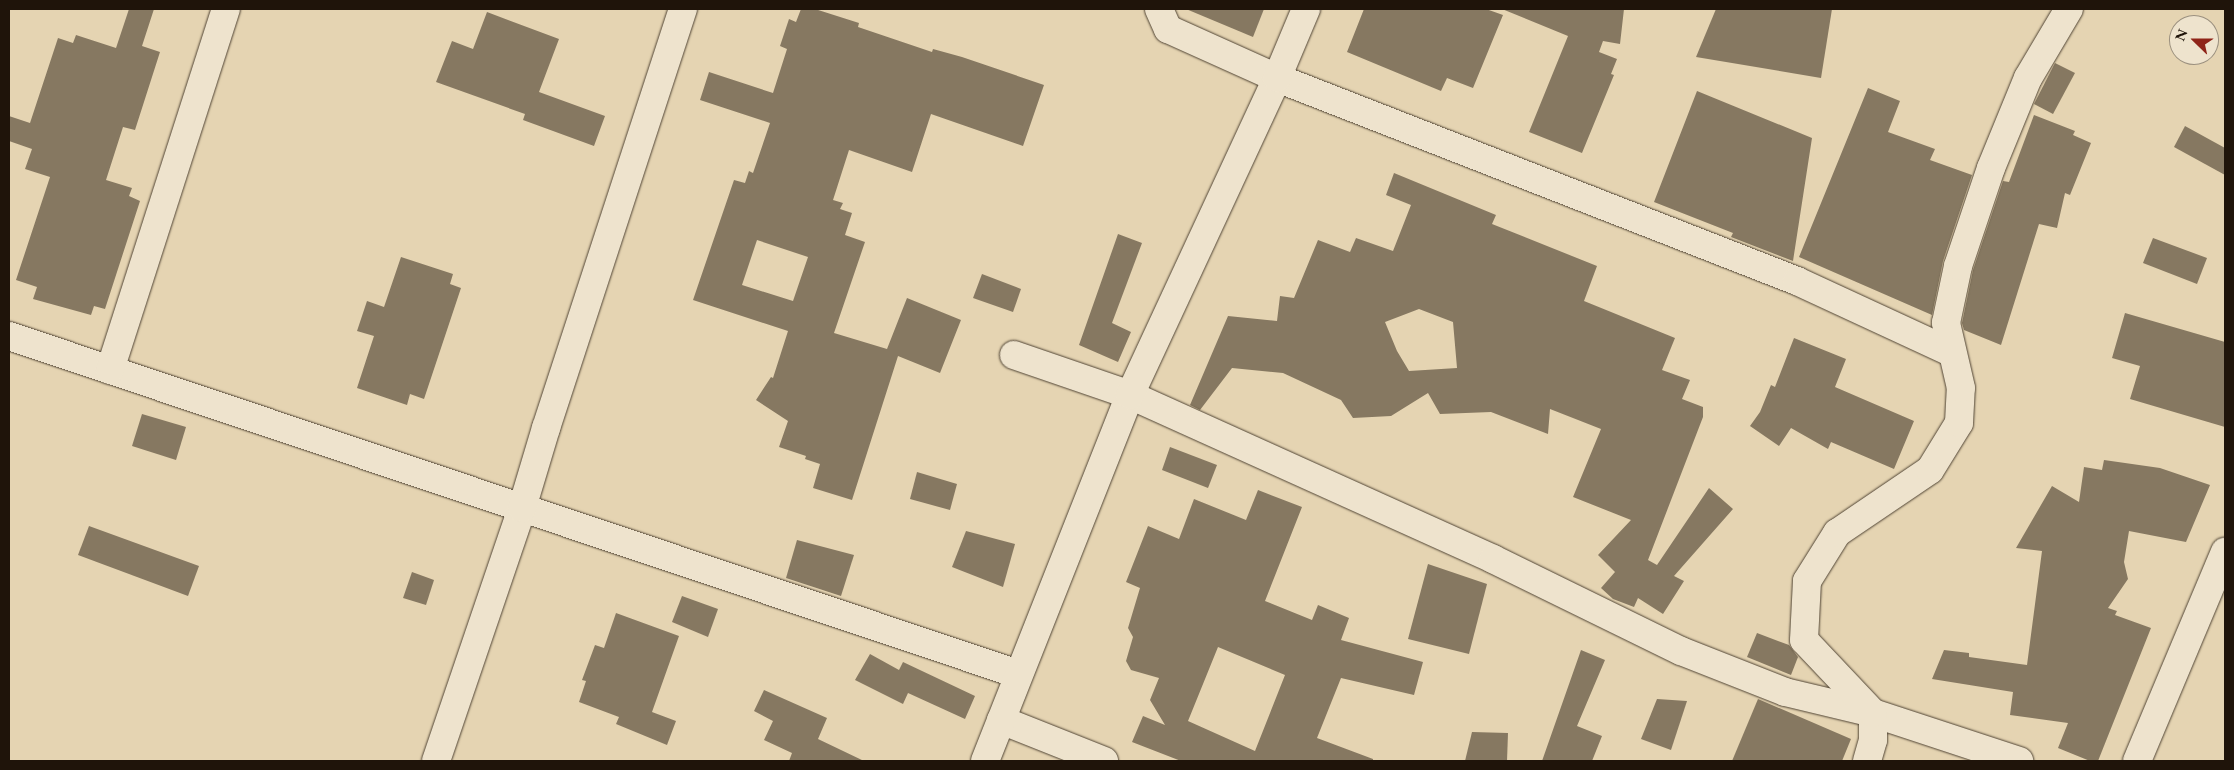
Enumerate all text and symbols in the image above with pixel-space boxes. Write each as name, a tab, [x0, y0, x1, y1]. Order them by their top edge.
north arrow	[2169, 15, 2219, 65]
text: N	[2171, 26, 2191, 43]

